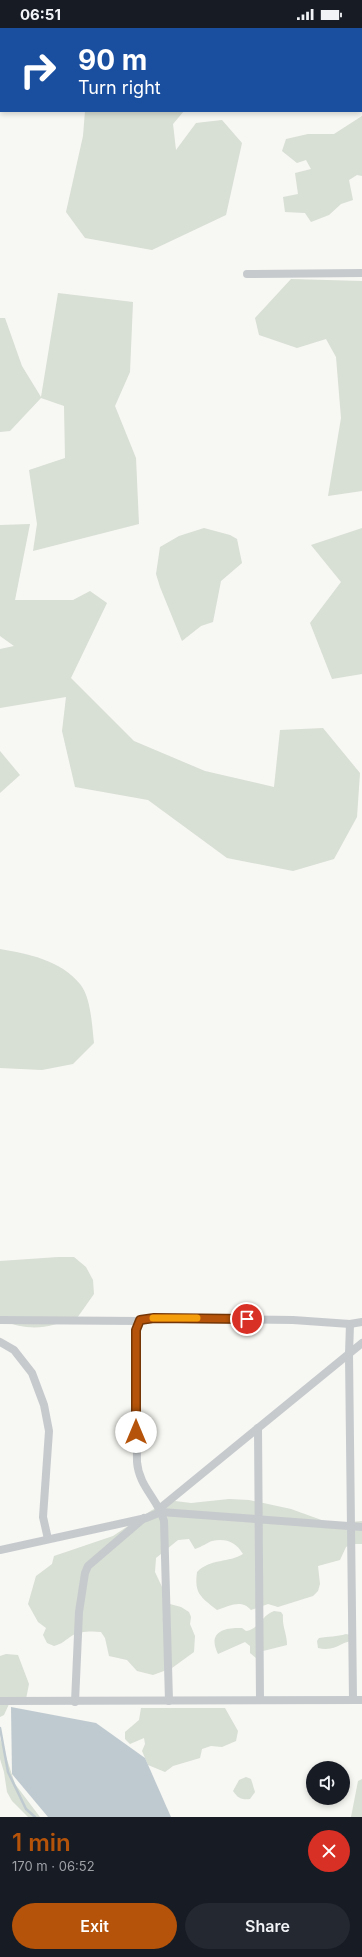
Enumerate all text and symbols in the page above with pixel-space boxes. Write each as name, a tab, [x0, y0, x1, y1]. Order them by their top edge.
text: 06:51	[20, 5, 61, 24]
text: 90 m	[78, 43, 147, 77]
icon: right	[12, 44, 64, 96]
text: Turn right	[78, 77, 161, 98]
pin	[230, 1302, 264, 1336]
icon: arrive	[236, 1308, 258, 1330]
position arrow	[115, 1411, 157, 1453]
map controls	[306, 1761, 350, 1805]
button: sound	[306, 1761, 350, 1805]
text: 1 min	[12, 1828, 71, 1857]
button: close	[308, 1830, 350, 1872]
text: 170 m · 06:52	[12, 1858, 95, 1874]
button: Exit	[12, 1903, 177, 1949]
button: Share	[185, 1903, 350, 1949]

